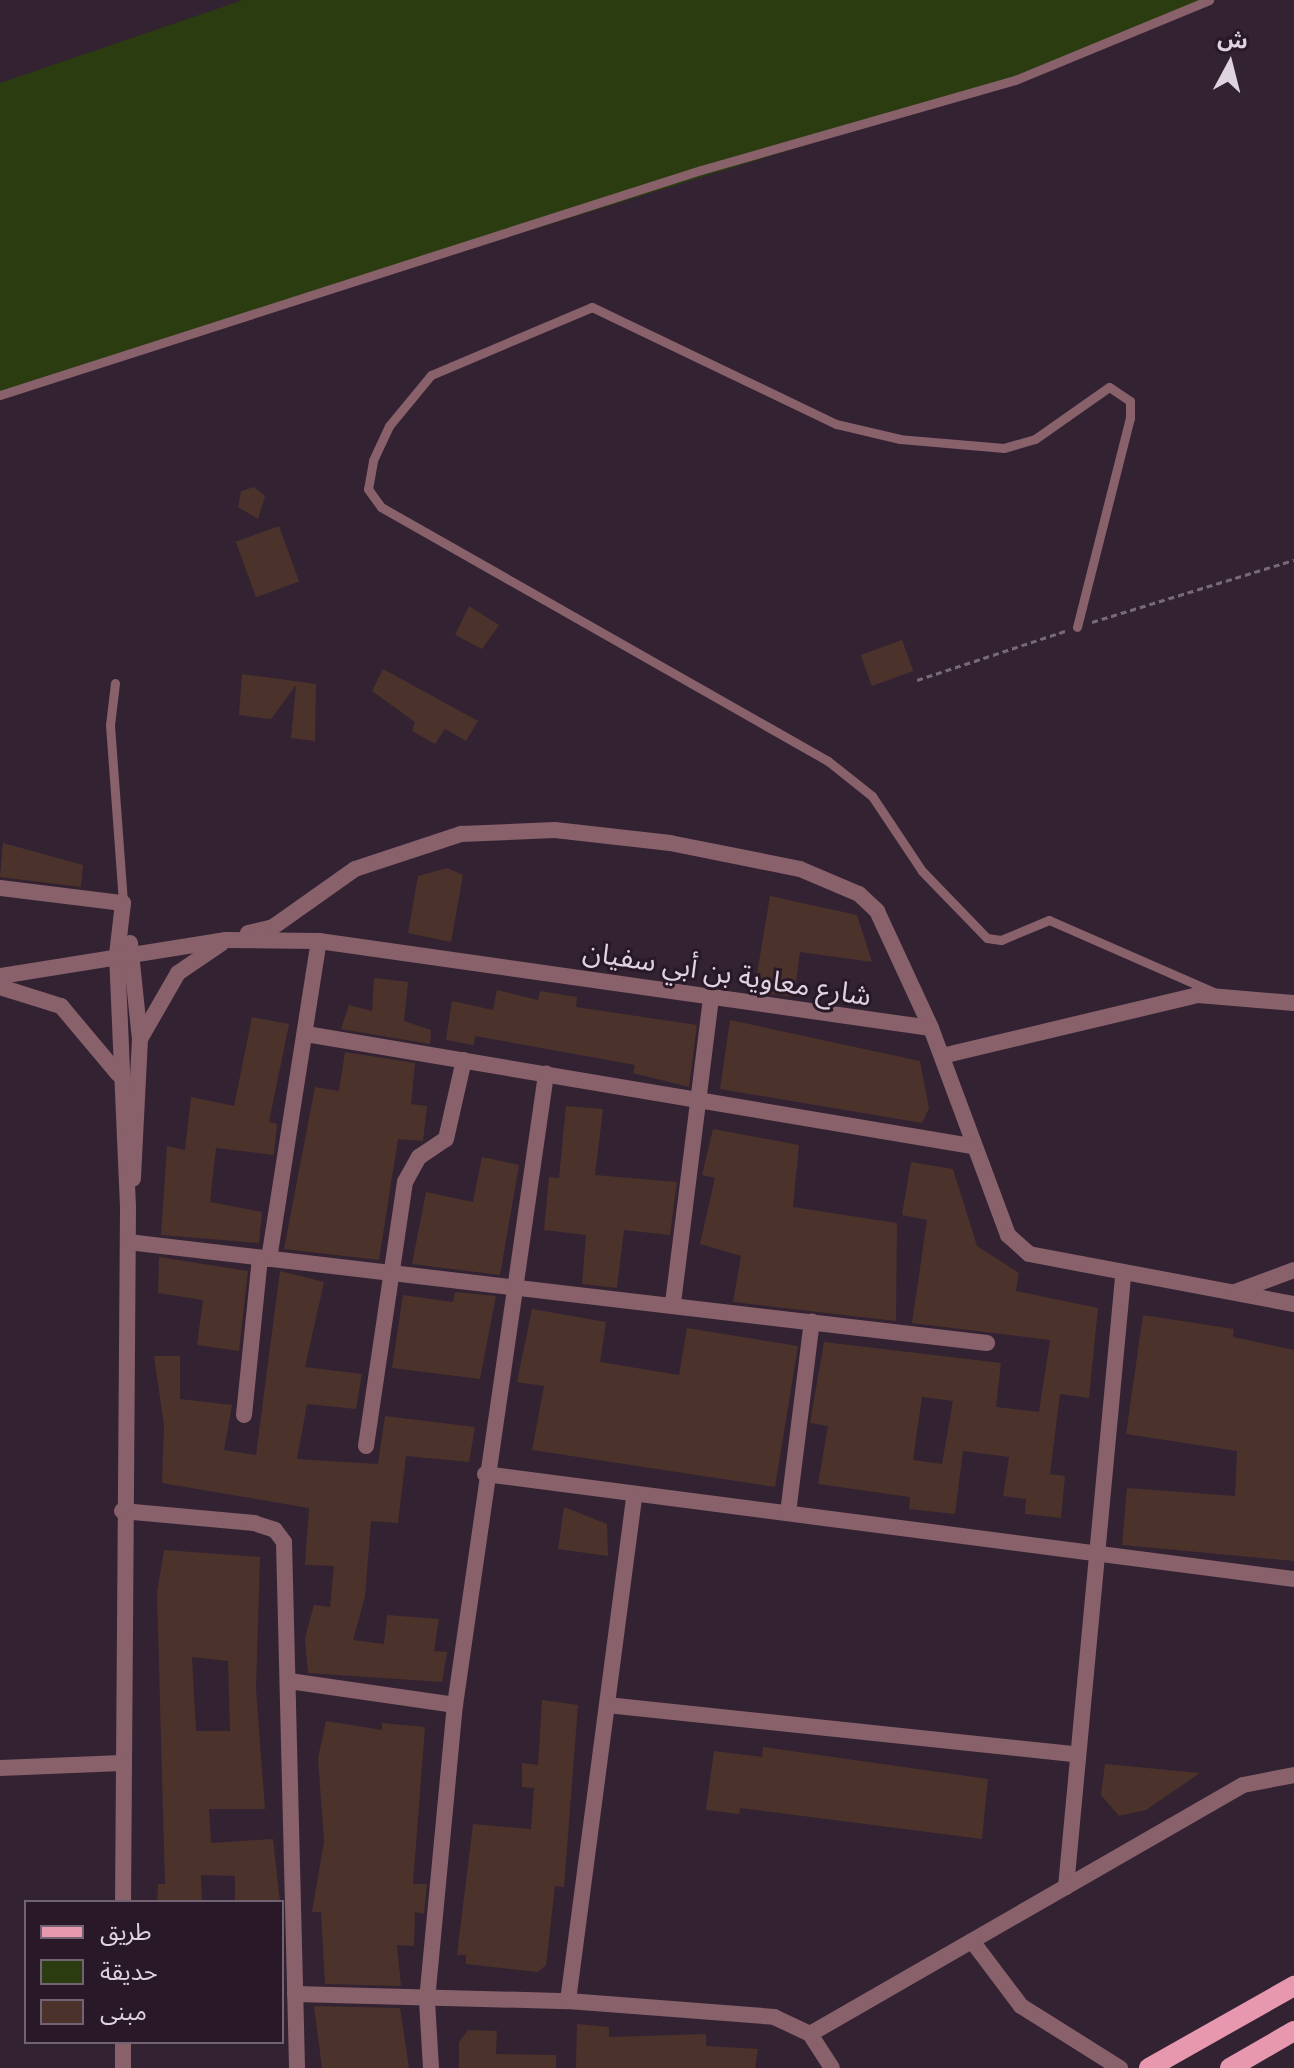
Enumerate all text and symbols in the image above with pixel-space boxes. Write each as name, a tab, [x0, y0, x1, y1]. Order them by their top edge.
north arrow	[1190, 24, 1270, 104]
text: ش	[1216, 25, 1249, 54]
street label: شارع معاوية بن أبي سفيان	[581, 935, 873, 1013]
legend	[24, 1900, 284, 2044]
text: طريق	[100, 1918, 152, 1946]
text: حديقة	[100, 1958, 158, 1986]
text: مبنى	[100, 1998, 147, 2026]

